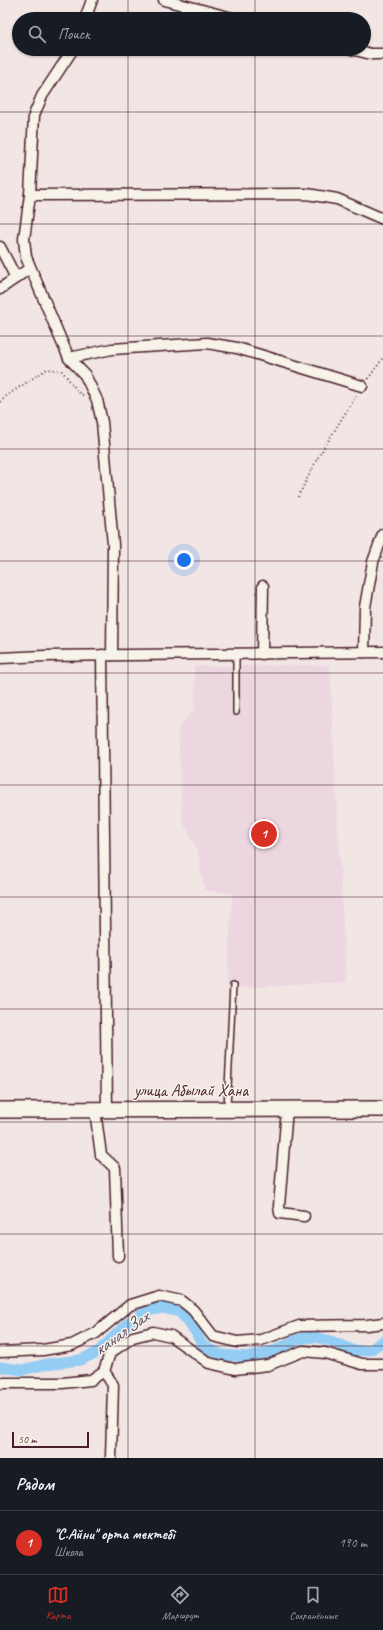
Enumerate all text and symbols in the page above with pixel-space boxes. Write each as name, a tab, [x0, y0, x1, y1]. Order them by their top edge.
search box	[12, 12, 371, 56]
icon: search	[26, 23, 48, 45]
text: Поиск	[58, 25, 90, 44]
your location	[174, 550, 194, 570]
pin: 1	[251, 819, 277, 849]
street label: улица Абылай Хана	[133, 1080, 249, 1101]
water label: канал Зах	[89, 1304, 155, 1360]
scale bar	[12, 1430, 89, 1449]
text: 50 m	[18, 1432, 37, 1446]
text: Рядом	[16, 1474, 54, 1495]
text: "С.Айни" орта мектебі	[54, 1525, 175, 1544]
text: 1	[26, 1535, 32, 1551]
text: 190 m	[339, 1535, 367, 1551]
text: Школа	[54, 1544, 83, 1560]
tab: Карта	[46, 1584, 71, 1622]
tab: Маршрут	[162, 1584, 198, 1622]
tab: Сохранённые	[290, 1584, 337, 1622]

